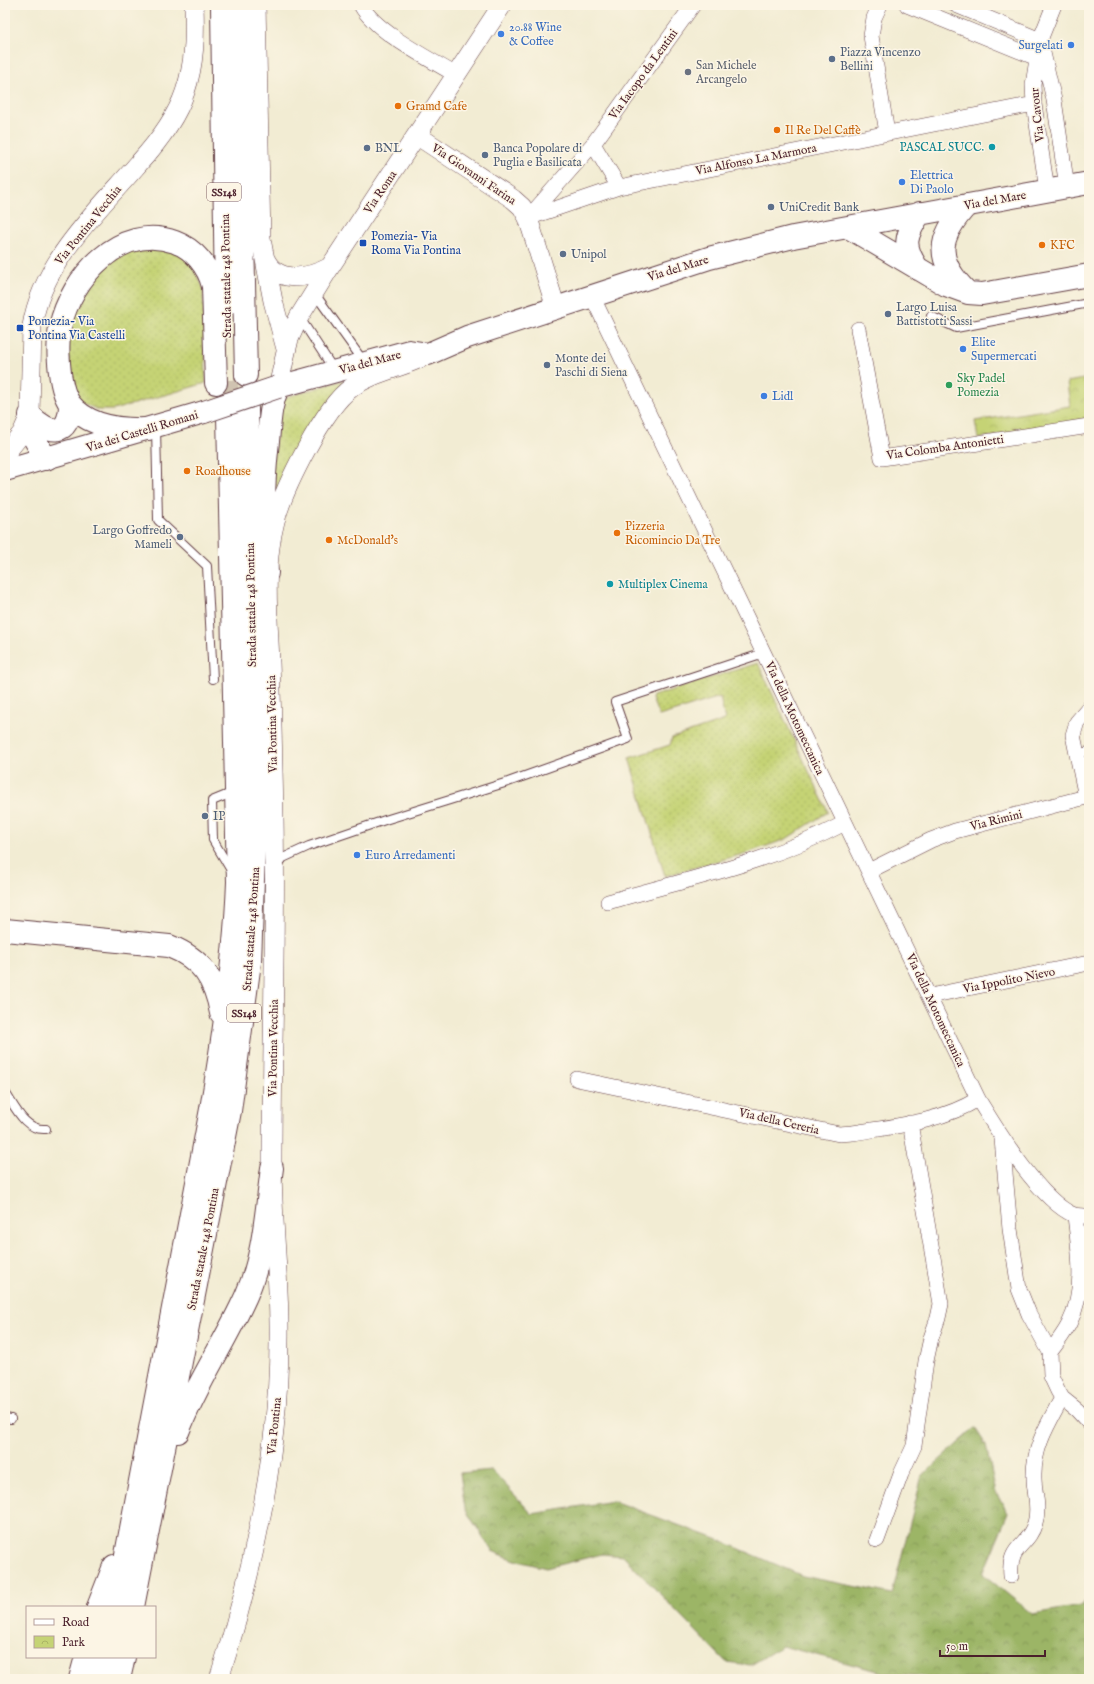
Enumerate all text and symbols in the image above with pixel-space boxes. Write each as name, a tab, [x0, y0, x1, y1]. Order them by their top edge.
place label: 20.88 Wine & Coffee	[509, 20, 562, 49]
street label: Via Iacopo da Lentini	[605, 26, 682, 124]
marker: 20.88 Wine & Coffee	[496, 29, 506, 39]
place label: Surgelati	[1018, 38, 1063, 53]
marker: Surgelati	[1066, 40, 1076, 50]
place label: Piazza Vincenzo Bellini	[840, 45, 921, 74]
marker: Piazza Vincenzo Bellini	[827, 54, 837, 64]
place label: San Michele Arcangelo	[695, 58, 757, 87]
marker: San Michele Arcangelo	[683, 67, 693, 77]
street label: Via Cavour	[1027, 86, 1048, 144]
place label: Gramd Cafe	[406, 99, 467, 114]
marker: Gramd Cafe	[393, 101, 403, 111]
place label: Il Re Del Caffè	[785, 123, 861, 138]
marker: Il Re Del Caffè	[772, 125, 782, 135]
street label: Via Giovanni Farina	[428, 140, 520, 209]
street label: Via Alfonso La Marmora	[693, 140, 819, 179]
place label: PASCAL SUCC.	[899, 140, 984, 155]
place label: BNL	[375, 141, 402, 156]
place label: Banca Popolare di Puglia e Basilicata	[493, 141, 583, 170]
marker: PASCAL SUCC.	[987, 142, 997, 152]
marker: BNL	[362, 143, 372, 153]
marker: Banca Popolare di Puglia e Basilicata	[480, 150, 490, 160]
street label: Via Roma	[360, 167, 401, 218]
place label: Elettrica Di Paolo	[910, 168, 954, 197]
marker: Elettrica Di Paolo	[897, 177, 907, 187]
street label: Via Pontina Vecchia	[51, 182, 125, 269]
road number: SS148	[207, 183, 241, 201]
street label: Via del Mare	[962, 188, 1028, 214]
place label: UniCredit Bank	[779, 200, 860, 215]
marker: UniCredit Bank	[766, 202, 776, 212]
street label: Strada statale 148 Pontina	[218, 213, 235, 338]
place label: Pomezia- Via Roma Via Pontina	[371, 229, 462, 258]
marker: Pomezia- Via Roma Via Pontina	[358, 238, 368, 248]
place label: KFC	[1050, 238, 1075, 253]
marker: KFC	[1037, 240, 1047, 250]
place label: Unipol	[571, 247, 607, 263]
marker: Unipol	[558, 249, 568, 259]
street label: Via del Mare	[645, 252, 711, 285]
place label: Largo Luisa Battistotti Sassi	[896, 300, 972, 329]
marker: Largo Luisa Battistotti Sassi	[883, 309, 893, 319]
place label: Pomezia- Via Pontina Via Castelli	[28, 314, 125, 343]
marker: Pomezia- Via Pontina Via Castelli	[15, 323, 25, 333]
place label: Elite Supermercati	[971, 335, 1037, 365]
marker: Elite Supermercati	[958, 344, 968, 354]
street label: Via del Mare	[337, 347, 403, 378]
place label: Monte dei Paschi di Siena	[555, 351, 628, 380]
marker: Monte dei Paschi di Siena	[542, 360, 552, 370]
place label: Sky Padel Pomezia	[957, 371, 1006, 400]
marker: Sky Padel Pomezia	[944, 380, 954, 390]
place label: Lidl	[772, 389, 794, 404]
marker: Lidl	[759, 391, 769, 401]
street label: Via dei Castelli Romani	[83, 407, 200, 456]
street label: Via Colomba Antonietti	[884, 432, 1005, 463]
place label: Roadhouse	[195, 464, 251, 479]
marker: Roadhouse	[182, 466, 192, 476]
place label: Pizzeria Ricomincio Da Tre	[625, 519, 721, 548]
place label: Largo Goffredo Mameli	[92, 523, 173, 552]
marker: Pizzeria Ricomincio Da Tre	[612, 528, 622, 538]
marker: Largo Goffredo Mameli	[175, 532, 185, 542]
place label: McDonald's	[337, 533, 398, 548]
marker: McDonald's	[324, 535, 334, 545]
street label: Strada statale 148 Pontina	[243, 542, 260, 667]
place label: Multiplex Cinema	[618, 577, 709, 593]
marker: Multiplex Cinema	[605, 579, 615, 589]
street label: Via della Motomeccanica	[761, 658, 828, 778]
street label: Via Pontina Vecchia	[264, 674, 281, 774]
street label: Via Rimini	[968, 807, 1024, 834]
place label: IP	[213, 809, 225, 824]
marker: IP	[200, 811, 210, 821]
place label: Euro Arredamenti	[365, 848, 455, 863]
marker: Euro Arredamenti	[352, 850, 362, 860]
street label: Strada statale 148 Pontina	[240, 866, 263, 992]
street label: Via della Motomeccanica	[902, 950, 969, 1070]
street label: Via Ippolito Nievo	[961, 964, 1057, 998]
street label: Via Pontina Vecchia	[265, 998, 282, 1098]
road number: SS148	[227, 1004, 261, 1022]
street label: Via della Cereria	[736, 1105, 821, 1138]
street label: Strada statale 148 Pontina	[184, 1186, 223, 1312]
street label: Via Pontina	[264, 1396, 285, 1456]
legend	[26, 1606, 156, 1658]
text: Road	[62, 1615, 90, 1630]
scale bar	[940, 1632, 1045, 1658]
text: Park	[62, 1635, 85, 1650]
text: 50 m	[946, 1639, 968, 1654]

